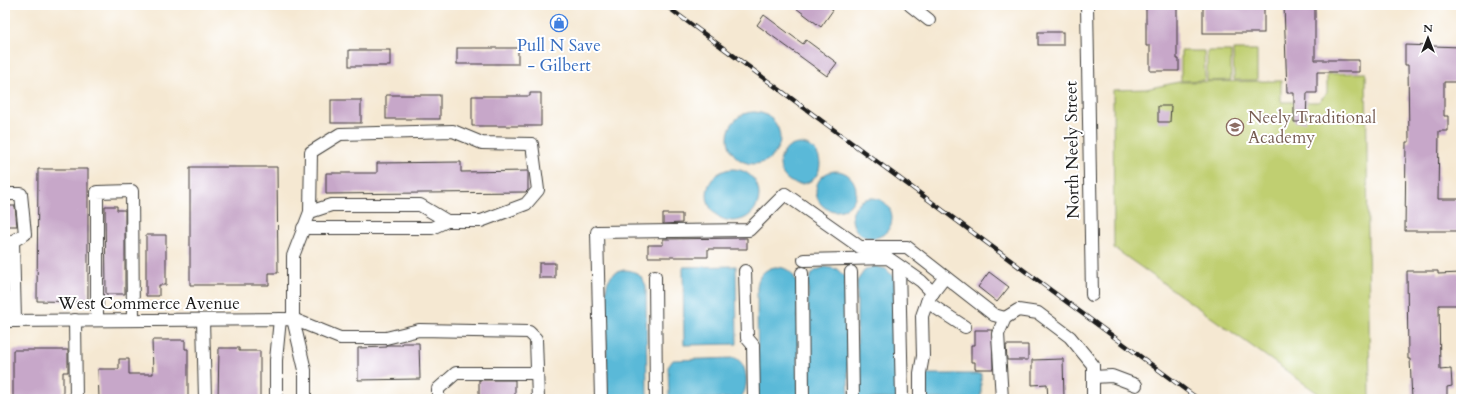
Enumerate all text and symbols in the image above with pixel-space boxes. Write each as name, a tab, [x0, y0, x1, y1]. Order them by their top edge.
shop icon: Pull N Save - Gilbert	[549, 13, 569, 33]
north arrow	[1408, 18, 1448, 58]
text: N	[1423, 21, 1433, 36]
place label: Pull N Save - Gilbert	[517, 34, 601, 77]
street label: North Neely Street	[1059, 80, 1085, 219]
place label: Neely Traditional Academy	[1248, 106, 1377, 149]
school or university icon: Neely Traditional Academy	[1225, 117, 1245, 137]
street label: West Commerce Avenue	[57, 292, 240, 315]

